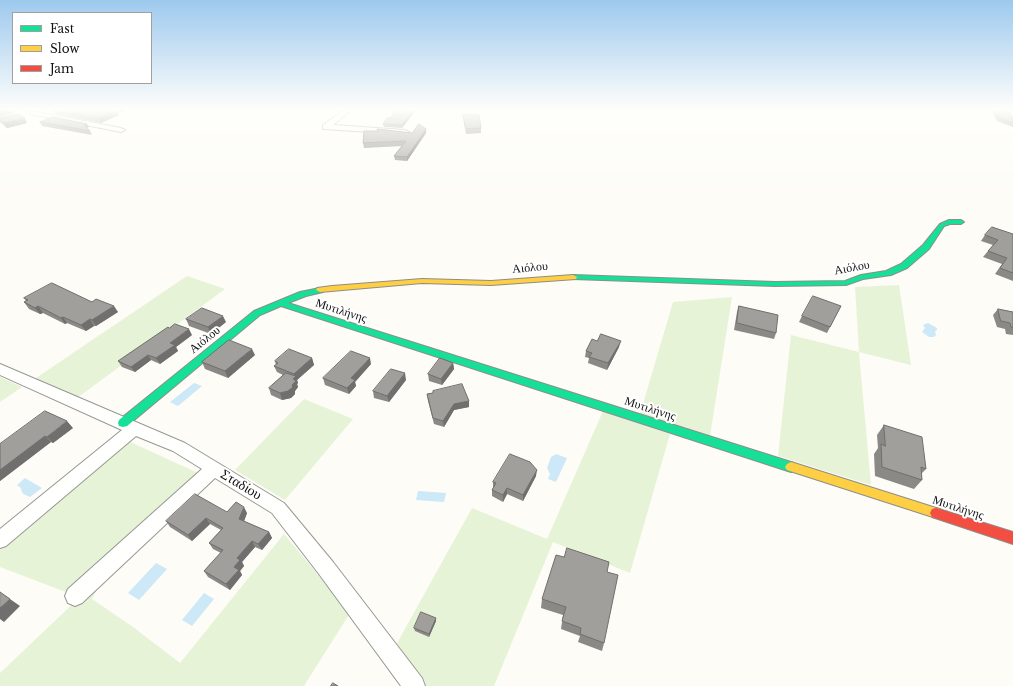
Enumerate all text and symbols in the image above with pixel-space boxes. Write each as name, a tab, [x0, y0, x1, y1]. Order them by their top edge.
legend	[12, 12, 152, 84]
text: Fast	[50, 21, 74, 36]
text: Slow	[50, 41, 79, 56]
text: Jam	[50, 61, 74, 76]
street label: Αιόλου	[833, 258, 871, 278]
street label: Αιόλου	[512, 259, 548, 277]
street label: Μυτιλήνης	[314, 296, 368, 326]
street label: Αιόλου	[187, 323, 223, 357]
street label: Μυτιλήνης	[623, 394, 677, 424]
street label: Σταδίου	[217, 466, 265, 504]
street label: Μυτιλήνης	[931, 493, 985, 523]

